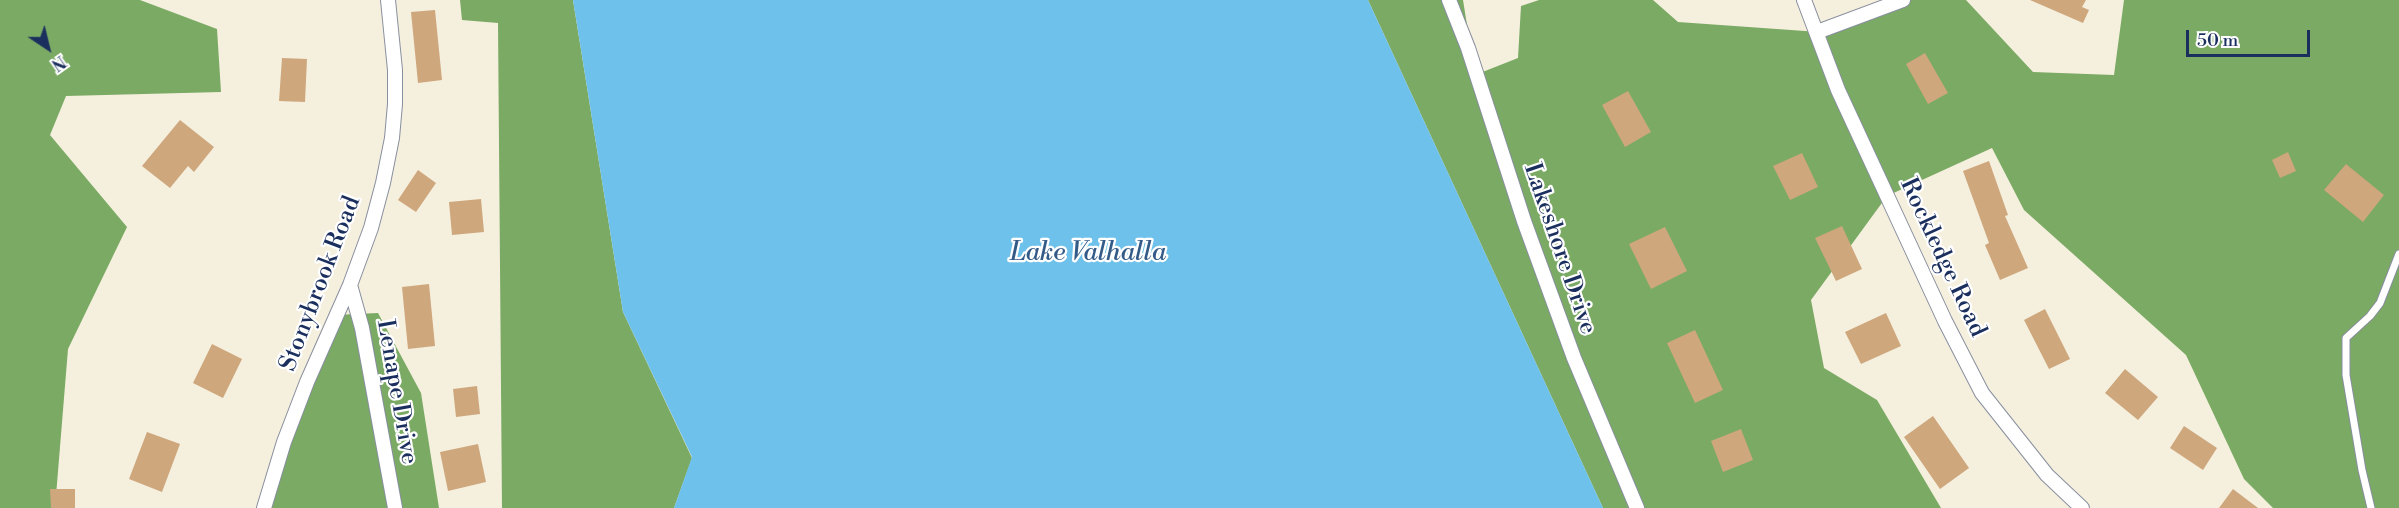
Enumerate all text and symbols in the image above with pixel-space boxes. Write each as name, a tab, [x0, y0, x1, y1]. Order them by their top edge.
north arrow	[18, 18, 78, 78]
scale bar	[2189, 18, 2314, 56]
text: 50 m	[2197, 29, 2238, 52]
text: N	[47, 51, 69, 75]
street label: Lakeshore Drive	[1516, 160, 1602, 338]
street label: Rockledge Road	[1893, 174, 1991, 342]
street label: Stonybrook Road	[274, 192, 368, 376]
water label: Lake Valhalla	[1010, 238, 1166, 270]
street label: Lenape Drive	[369, 317, 423, 467]

